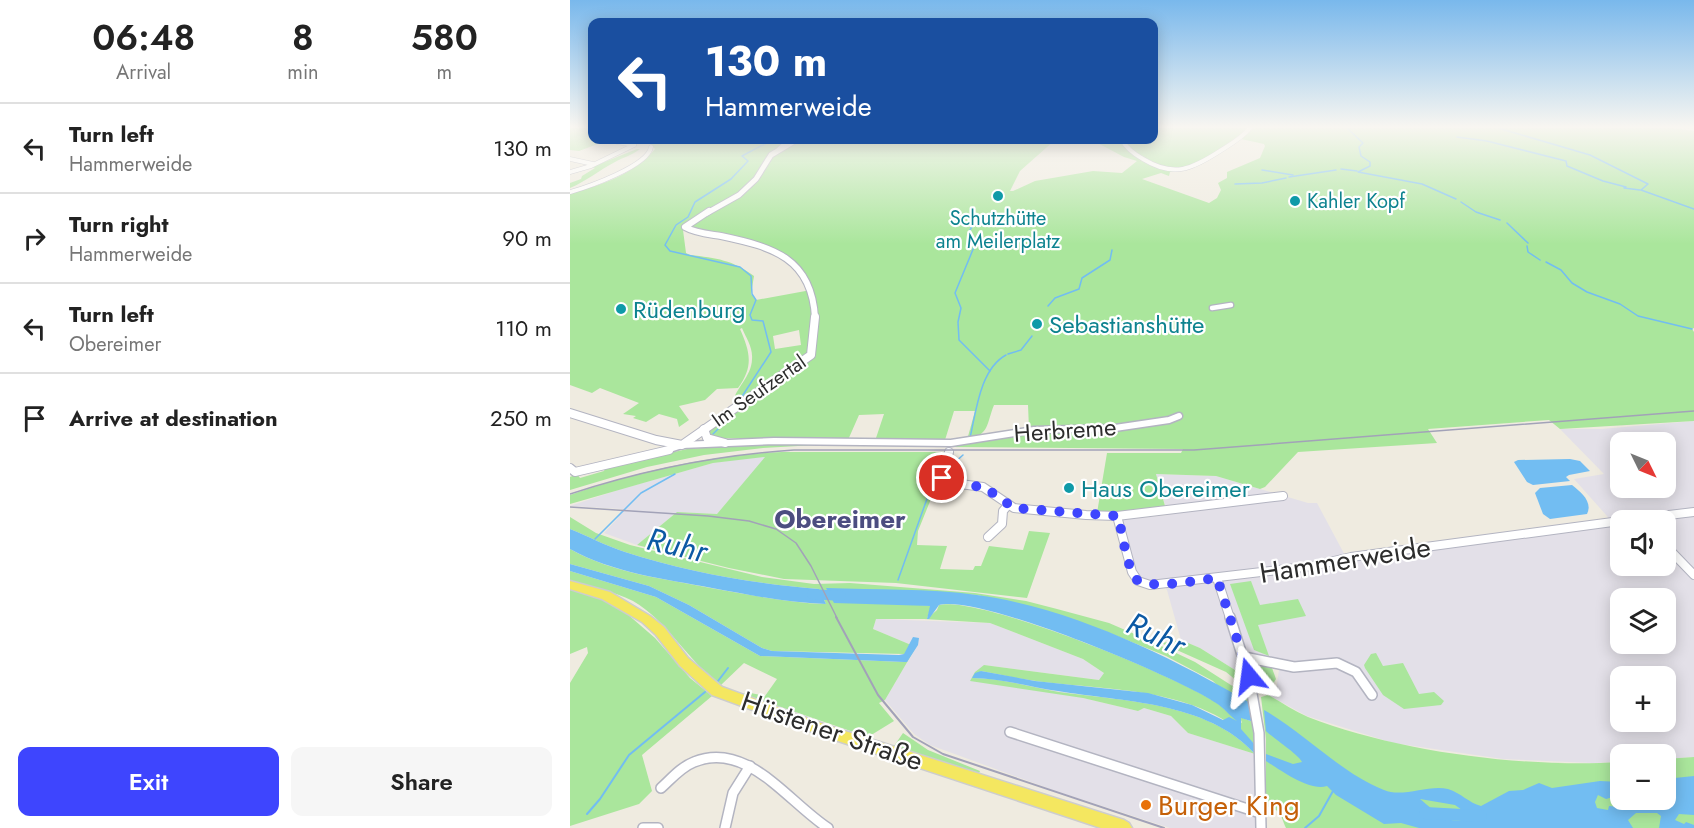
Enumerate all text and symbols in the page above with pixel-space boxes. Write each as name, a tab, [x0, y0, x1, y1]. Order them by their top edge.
text: 06:48	[92, 11, 195, 63]
text: 8	[292, 11, 314, 63]
text: 580	[411, 11, 478, 63]
text: 130 m	[705, 31, 827, 92]
icon: left	[606, 42, 684, 120]
text: Arrival	[116, 58, 171, 87]
text: min	[287, 58, 319, 87]
text: m	[437, 58, 452, 87]
text: Hammerweide	[705, 87, 872, 126]
text: Turn left	[69, 118, 154, 150]
icon: left	[18, 132, 51, 165]
text: 130 m	[493, 132, 552, 164]
text: Hammerweide	[69, 150, 192, 179]
place label: Kahler Kopf	[1307, 187, 1406, 216]
marker: Schutzhütte am Meilerplatz	[991, 189, 1005, 203]
marker: Kahler Kopf	[1288, 194, 1302, 208]
place label: Schutzhütte am Meilerplatz	[936, 204, 1060, 256]
text: Turn right	[69, 208, 169, 240]
icon: right	[18, 222, 51, 255]
text: 90 m	[502, 222, 552, 254]
text: Hammerweide	[69, 240, 192, 269]
place label: Rüdenburg	[633, 292, 746, 327]
text: Turn left	[69, 298, 154, 330]
marker: Rüdenburg	[614, 302, 628, 316]
place label: Sebastianshütte	[1049, 307, 1204, 342]
icon: left	[18, 312, 51, 345]
text: 110 m	[495, 312, 552, 344]
marker: Sebastianshütte	[1030, 317, 1044, 331]
text: Obereimer	[69, 330, 161, 359]
street label: Im Seufzertal	[706, 348, 812, 434]
icon: arrive	[18, 402, 51, 435]
text: Arrive at destination	[69, 402, 278, 434]
text: 250 m	[490, 402, 552, 434]
street label: Herbreme	[1013, 409, 1117, 451]
north arrow	[1610, 432, 1676, 498]
map controls	[1610, 432, 1676, 810]
pin	[916, 452, 967, 503]
icon: arrive	[925, 461, 958, 494]
place label: Haus Obereimer	[1081, 471, 1251, 506]
marker: Haus Obereimer	[1062, 481, 1076, 495]
district label: Obereimer	[774, 500, 906, 538]
button: sound	[1610, 510, 1676, 576]
water label: Ruhr	[642, 516, 714, 575]
street label: Hammerweide	[1256, 526, 1434, 594]
button: layers	[1610, 588, 1676, 654]
water label: Ruhr	[1119, 600, 1195, 669]
position arrow	[1217, 644, 1281, 708]
button: +	[1610, 666, 1676, 732]
street label: Hüstener Straße	[736, 681, 928, 781]
button: −	[1610, 744, 1676, 810]
button: Exit	[18, 747, 279, 816]
button: Share	[291, 747, 552, 816]
place label: Burger King	[1158, 785, 1300, 826]
marker: Burger King	[1139, 798, 1153, 812]

